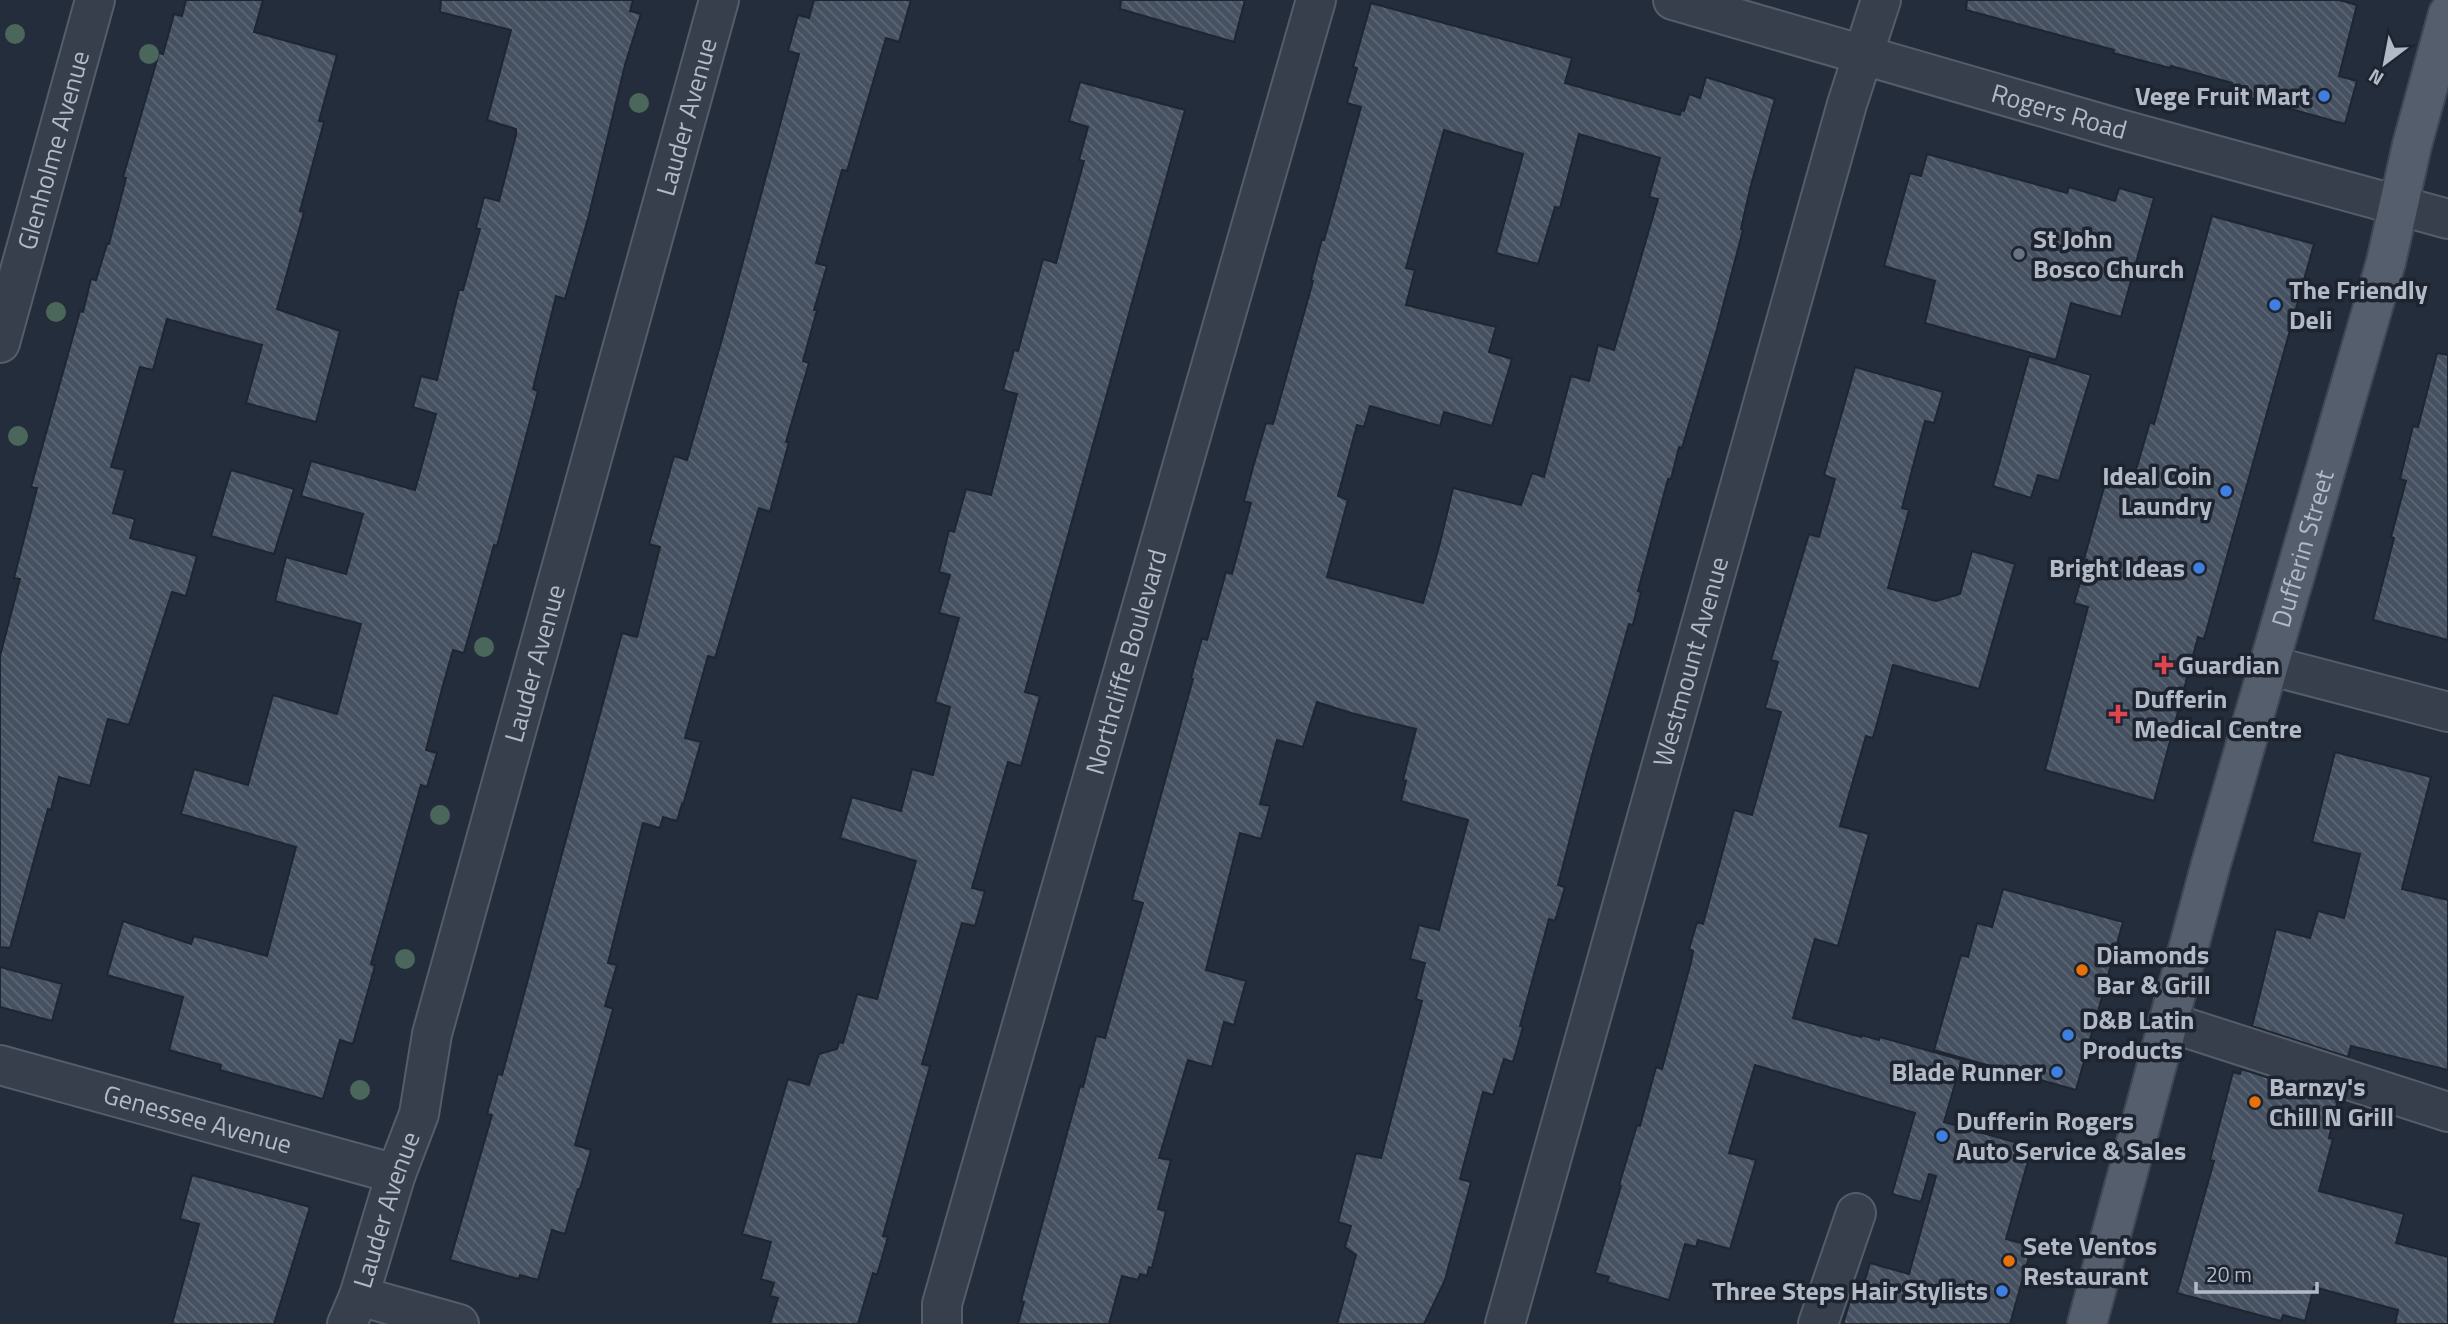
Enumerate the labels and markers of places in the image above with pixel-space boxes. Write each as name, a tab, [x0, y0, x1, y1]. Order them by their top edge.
place label: Vege Fruit Mart	[2135, 76, 2310, 115]
marker: Vege Fruit Mart	[2316, 88, 2332, 104]
place label: St John Bosco Church	[2033, 219, 2185, 288]
marker: St John Bosco Church	[2011, 246, 2027, 262]
place label: The Friendly Deli	[2289, 270, 2428, 339]
marker: The Friendly Deli	[2267, 297, 2283, 313]
place label: Ideal Coin Laundry	[2102, 456, 2212, 525]
marker: Ideal Coin Laundry	[2218, 483, 2234, 499]
place label: Bright Ideas	[2049, 548, 2185, 587]
marker: Bright Ideas	[2191, 560, 2207, 576]
place label: Guardian	[2178, 645, 2280, 684]
marker: Guardian	[2156, 657, 2172, 673]
place label: Dufferin Medical Centre	[2134, 679, 2302, 748]
marker: Dufferin Medical Centre	[2108, 704, 2128, 724]
place label: Diamonds Bar & Grill	[2096, 935, 2211, 1004]
marker: Diamonds Bar & Grill	[2074, 962, 2090, 978]
place label: D&B Latin Products	[2082, 1000, 2194, 1069]
marker: D&B Latin Products	[2060, 1027, 2076, 1043]
place label: Blade Runner	[1891, 1052, 2043, 1091]
marker: Blade Runner	[2049, 1064, 2065, 1080]
place label: Barnzy's Chill N Grill	[2269, 1067, 2394, 1136]
marker: Barnzy's Chill N Grill	[2247, 1094, 2263, 1110]
place label: Dufferin Rogers Auto Service & Sales	[1956, 1101, 2186, 1170]
marker: Dufferin Rogers Auto Service & Sales	[1934, 1128, 1950, 1144]
place label: Sete Ventos Restaurant	[2023, 1226, 2157, 1295]
marker: Sete Ventos Restaurant	[2001, 1253, 2017, 1269]
place label: Three Steps Hair Stylists	[1712, 1271, 1988, 1310]
marker: Three Steps Hair Stylists	[1994, 1283, 2010, 1299]

